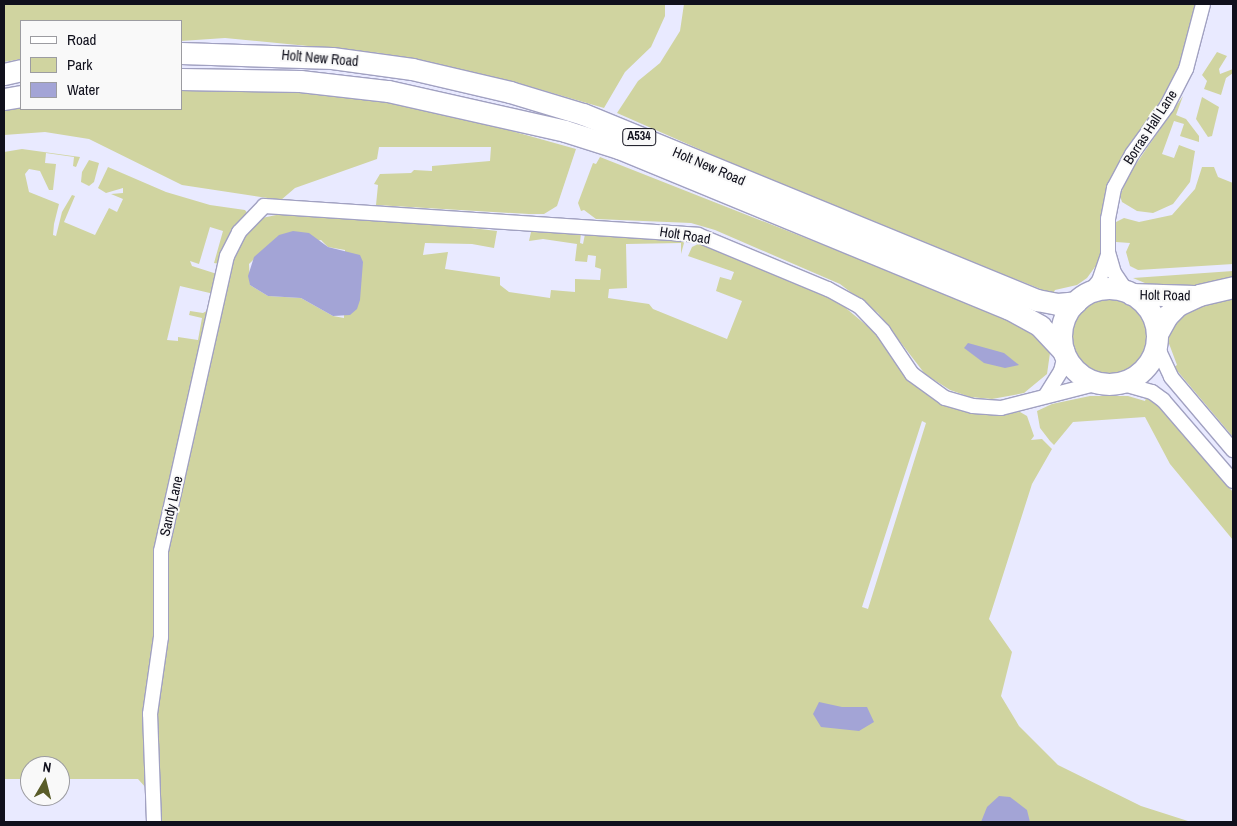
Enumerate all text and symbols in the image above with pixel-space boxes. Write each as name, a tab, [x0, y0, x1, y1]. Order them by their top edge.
legend	[20, 20, 182, 110]
text: Road	[67, 29, 96, 50]
street label: Holt New Road	[281, 46, 359, 70]
text: Park	[67, 54, 92, 75]
text: Water	[67, 79, 99, 100]
street label: Borras Hall Lane	[1120, 87, 1180, 167]
road number: A534	[622, 128, 656, 146]
street label: Holt New Road	[670, 143, 748, 189]
street label: Holt Road	[658, 223, 712, 247]
street label: Holt Road	[1139, 286, 1191, 304]
street label: Sandy Lane	[156, 474, 186, 538]
north arrow	[20, 756, 70, 806]
text: N	[42, 758, 52, 777]

